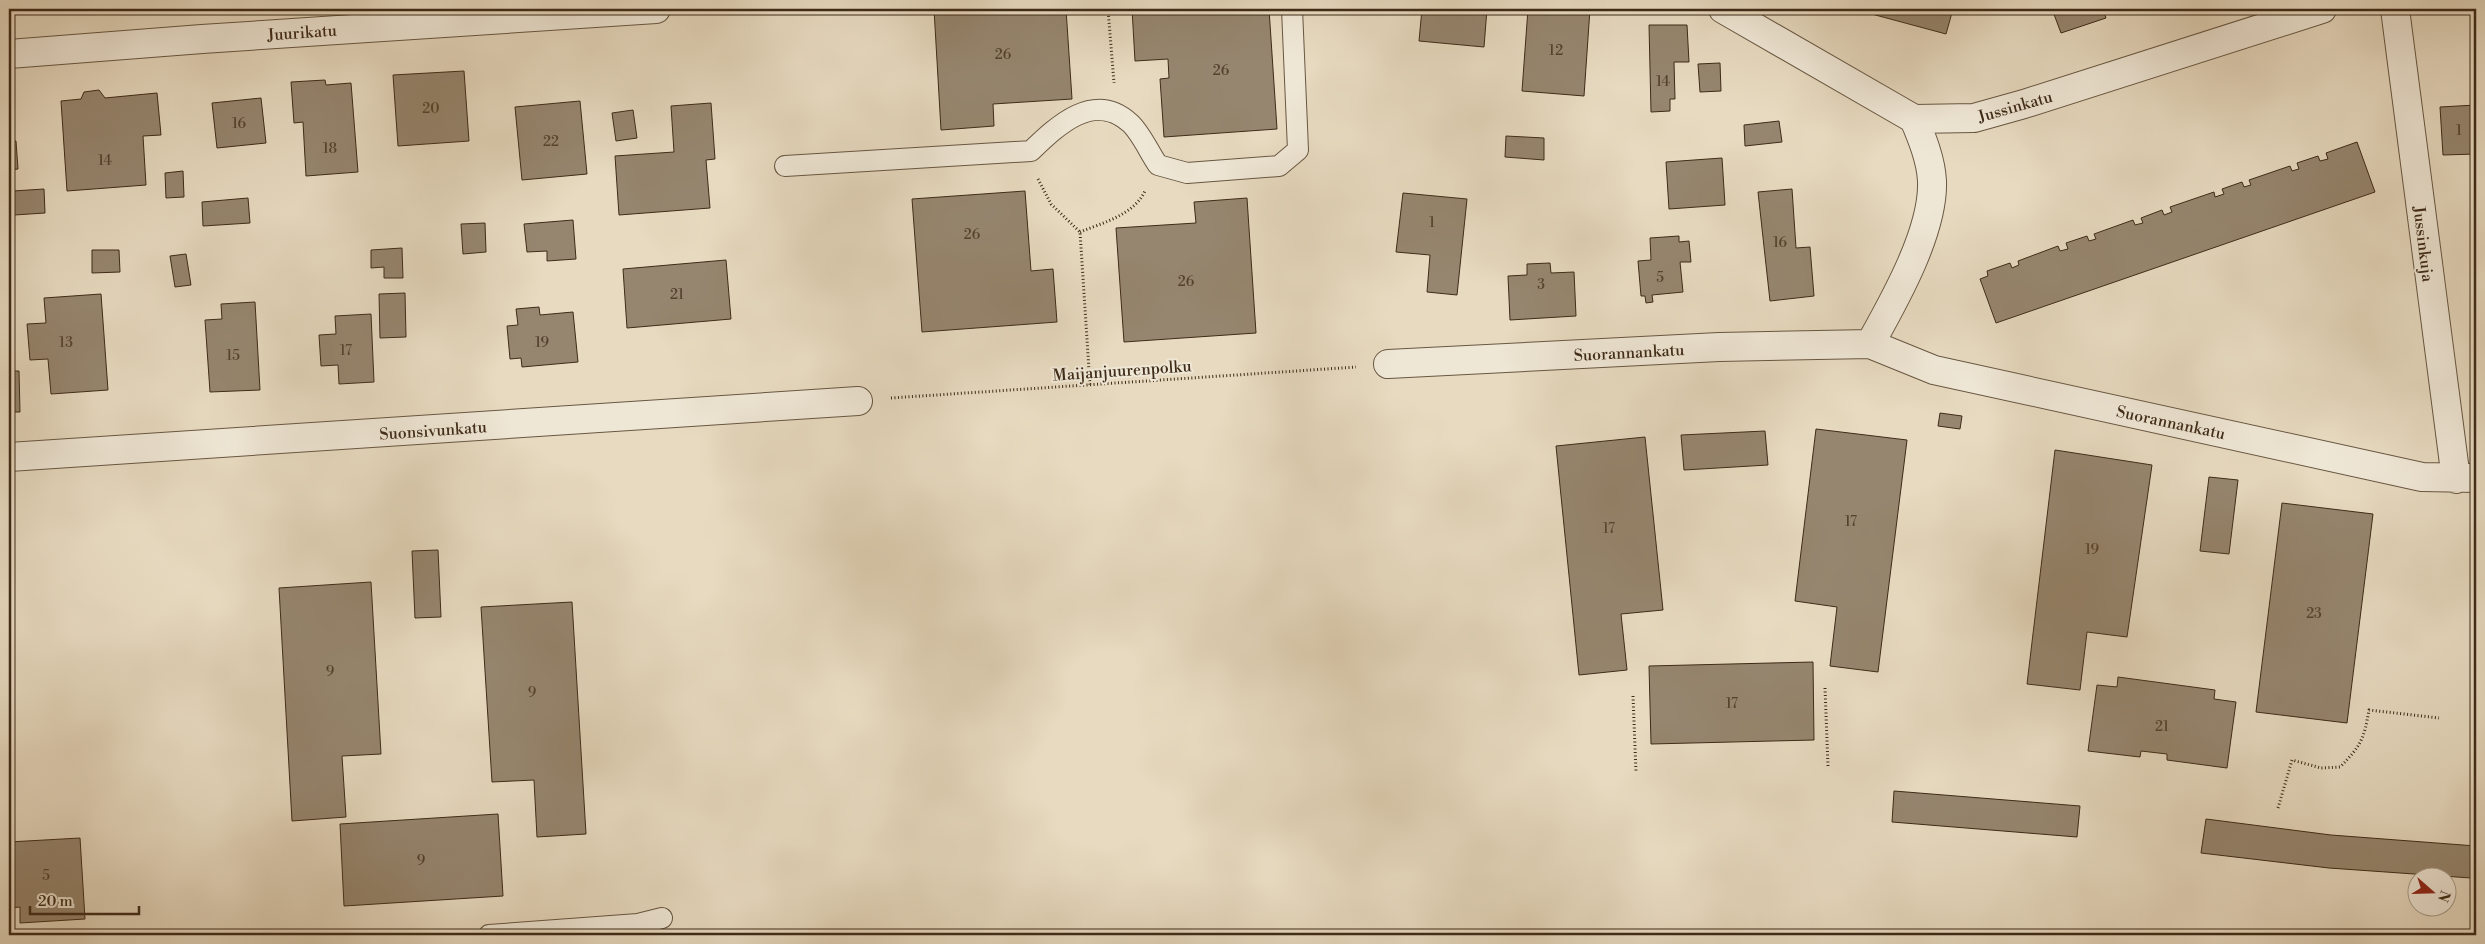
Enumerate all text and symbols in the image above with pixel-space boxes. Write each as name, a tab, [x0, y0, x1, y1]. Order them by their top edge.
street label: Juurikatu	[266, 21, 337, 45]
house number: 12	[1549, 42, 1563, 60]
house number: 26	[995, 46, 1012, 64]
house number: 26	[1213, 62, 1230, 80]
house number: 14	[1656, 73, 1670, 91]
street label: Jussinkatu	[1975, 87, 2055, 127]
house number: 20	[422, 100, 440, 118]
house number: 16	[232, 115, 247, 133]
house number: 1	[2456, 122, 2462, 140]
house number: 22	[543, 133, 559, 151]
house number: 18	[323, 140, 337, 158]
house number: 14	[98, 152, 112, 170]
street label: Jussinkuja	[2408, 204, 2438, 284]
house number: 1	[1429, 214, 1435, 232]
house number: 26	[964, 226, 981, 244]
house number: 16	[1773, 234, 1788, 252]
house number: 5	[1656, 269, 1664, 287]
house number: 26	[1178, 273, 1195, 291]
house number: 3	[1537, 276, 1545, 294]
house number: 21	[670, 286, 684, 304]
house number: 13	[59, 334, 73, 352]
house number: 19	[535, 334, 549, 352]
street label: Suorannankatu	[1573, 340, 1685, 366]
house number: 17	[340, 342, 352, 360]
house number: 15	[226, 347, 240, 365]
street label: Maijanjuurenpolku	[1052, 356, 1192, 386]
street label: Suorannankatu	[2115, 402, 2227, 444]
street label: Suonsivunkatu	[379, 417, 487, 445]
house number: 17	[1845, 513, 1857, 531]
house number: 17	[1603, 520, 1615, 538]
house number: 19	[2085, 541, 2099, 559]
house number: 23	[2306, 605, 2322, 623]
house number: 9	[326, 663, 334, 681]
house number: 9	[528, 684, 536, 702]
house number: 17	[1726, 695, 1738, 713]
house number: 21	[2155, 718, 2169, 736]
house number: 9	[417, 852, 425, 870]
north arrow	[2408, 866, 2458, 916]
house number: 5	[42, 867, 50, 885]
scale bar	[30, 884, 139, 916]
text: N	[2433, 888, 2454, 904]
text: 20 m	[38, 892, 73, 911]

